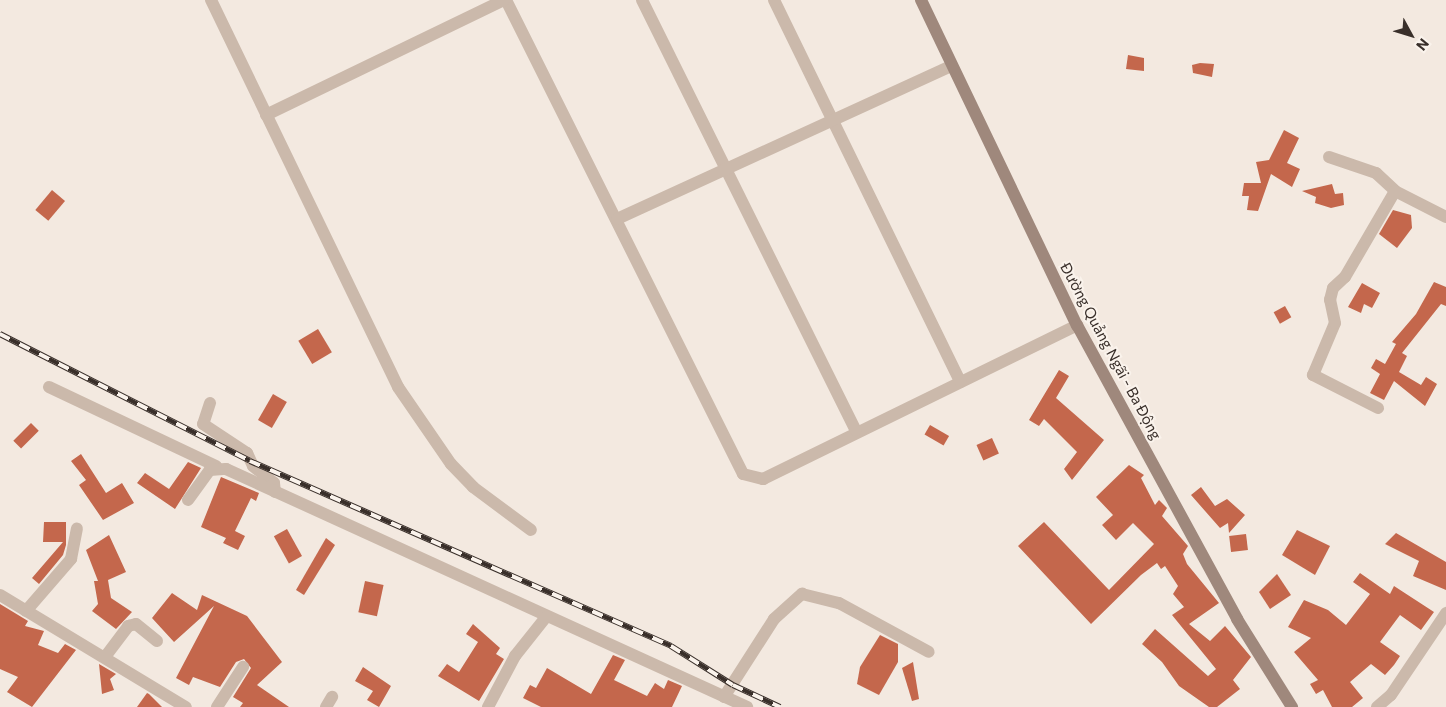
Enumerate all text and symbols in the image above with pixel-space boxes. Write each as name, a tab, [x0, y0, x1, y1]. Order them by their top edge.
north arrow	[1386, 10, 1436, 60]
text: N	[1413, 35, 1433, 54]
street label: Đường Quảng Ngãi - Ba Động	[1057, 259, 1165, 443]

